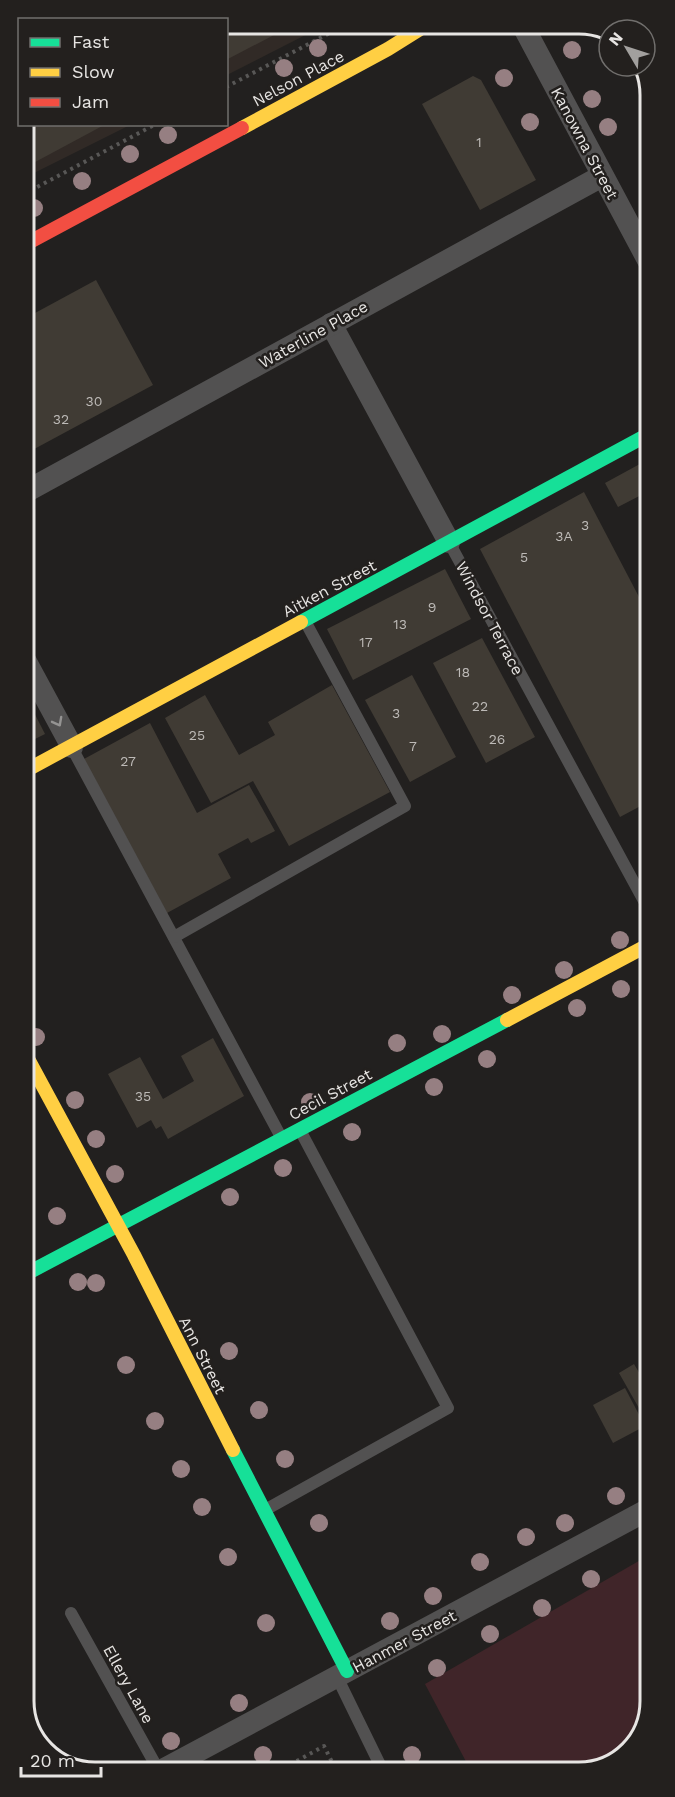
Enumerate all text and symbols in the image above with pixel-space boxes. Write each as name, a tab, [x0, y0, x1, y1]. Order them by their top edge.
legend	[18, 18, 228, 126]
north arrow	[597, 18, 657, 78]
text: N	[605, 28, 627, 49]
text: Fast	[72, 31, 110, 52]
street label: Nelson Place	[249, 46, 347, 111]
text: Slow	[72, 61, 115, 82]
street label: Kanowna Street	[547, 84, 622, 203]
text: Jam	[72, 91, 109, 112]
house number: 1	[476, 134, 482, 150]
street label: Waterline Place	[255, 297, 371, 372]
house number: 30	[86, 393, 102, 409]
house number: 32	[53, 411, 69, 427]
house number: 3	[581, 517, 589, 533]
house number: 3A	[555, 528, 573, 544]
house number: 5	[520, 549, 528, 565]
street label: Aitken Street	[279, 556, 379, 621]
street label: Windsor Terrace	[452, 558, 528, 678]
house number: 9	[428, 599, 436, 615]
house number: 13	[393, 616, 407, 632]
house number: 17	[359, 634, 373, 650]
house number: 18	[456, 664, 470, 680]
house number: 22	[472, 698, 488, 714]
house number: 3	[392, 705, 400, 721]
one-way arrow	[51, 716, 62, 726]
house number: 25	[189, 727, 205, 743]
house number: 26	[489, 731, 505, 747]
house number: 7	[409, 738, 417, 754]
house number: 27	[120, 753, 136, 769]
street label: Cecil Street	[285, 1064, 375, 1124]
house number: 35	[135, 1088, 151, 1104]
street label: Ann Street	[175, 1313, 230, 1397]
street label: Hanmer Street	[349, 1606, 460, 1677]
street label: Ellery Lane	[99, 1642, 158, 1727]
scale bar	[21, 1740, 100, 1778]
text: 20 m	[30, 1750, 75, 1771]

